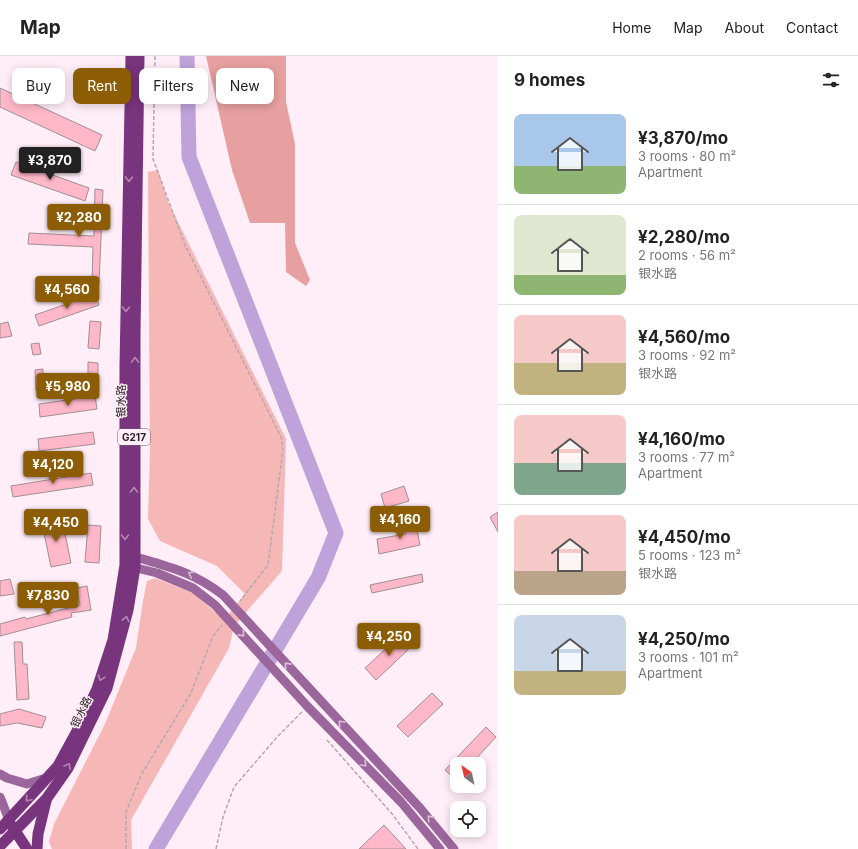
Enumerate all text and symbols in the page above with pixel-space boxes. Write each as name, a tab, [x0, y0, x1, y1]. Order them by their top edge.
text: Map	[20, 16, 61, 39]
text: Home	[612, 19, 651, 36]
text: Map	[673, 19, 703, 36]
text: About	[725, 19, 764, 36]
text: Contact	[786, 19, 838, 36]
chip: Buy	[12, 68, 65, 104]
chip: Rent	[73, 68, 131, 104]
chip: Filters	[139, 68, 208, 104]
chip: New	[216, 68, 274, 104]
icon: filters	[820, 69, 842, 91]
text: 9 homes	[514, 70, 585, 90]
text: ¥3,870/mo	[638, 128, 728, 148]
icon: home	[546, 130, 594, 178]
pin: ¥3,870	[17, 147, 83, 181]
text: 3 rooms · 80 m²	[638, 148, 736, 164]
text: ¥3,870	[28, 152, 72, 168]
text: Apartment	[638, 164, 703, 180]
one-way arrow	[125, 176, 133, 182]
pin: ¥2,280	[46, 204, 112, 238]
text: ¥2,280	[56, 209, 102, 225]
text: ¥2,280/mo	[638, 227, 730, 247]
icon: home	[546, 231, 594, 279]
text: 2 rooms · 56 m²	[638, 247, 736, 263]
text: 银水路	[638, 265, 677, 281]
pin: ¥4,560	[34, 276, 100, 310]
text: ¥4,560	[44, 281, 90, 297]
one-way arrow	[122, 306, 130, 312]
text: ¥4,560/mo	[638, 327, 730, 347]
icon: home	[546, 331, 594, 379]
text: 3 rooms · 92 m²	[638, 347, 736, 363]
one-way arrow	[131, 357, 139, 363]
text: 银水路	[638, 365, 677, 381]
pin: ¥5,980	[35, 373, 101, 407]
text: ¥5,980	[45, 378, 91, 394]
street label: 银水路	[114, 385, 128, 418]
road number: G217	[118, 429, 150, 445]
text: ¥4,160/mo	[638, 429, 725, 449]
icon: home	[546, 431, 594, 479]
text: 3 rooms · 77 m²	[638, 449, 735, 465]
pin: ¥4,120	[20, 451, 86, 485]
text: ¥4,120	[32, 456, 74, 472]
text: Apartment	[638, 465, 703, 481]
one-way arrow	[130, 487, 138, 493]
pin: ¥4,160	[367, 506, 433, 540]
pin: ¥4,450	[23, 509, 89, 543]
text: ¥4,160	[379, 511, 421, 527]
text: ¥4,450	[33, 514, 79, 530]
text: ¥4,450/mo	[638, 527, 731, 547]
icon: home	[546, 531, 594, 579]
one-way arrow	[121, 534, 129, 540]
text: 5 rooms · 123 m²	[638, 547, 741, 563]
text: 银水路	[638, 565, 677, 581]
one-way arrow	[187, 571, 195, 579]
pin: ¥7,830	[15, 582, 81, 616]
text: ¥7,830	[27, 587, 69, 603]
one-way arrow	[121, 616, 129, 623]
pin: ¥4,250	[356, 623, 422, 657]
text: ¥4,250	[366, 628, 412, 644]
one-way arrow	[237, 629, 244, 637]
text: ¥4,250/mo	[638, 629, 730, 649]
icon: home	[546, 631, 594, 679]
text: 3 rooms · 101 m²	[638, 649, 739, 665]
one-way arrow	[285, 663, 292, 670]
text: Apartment	[638, 665, 703, 681]
one-way arrow	[97, 674, 106, 681]
street label: 银水路	[67, 694, 95, 730]
one-way arrow	[338, 720, 346, 728]
north arrow	[450, 757, 486, 793]
map controls	[450, 757, 486, 837]
one-way arrow	[360, 759, 367, 767]
one-way arrow	[64, 763, 71, 770]
one-way arrow	[25, 794, 32, 802]
button: locate	[450, 801, 486, 837]
one-way arrow	[427, 816, 434, 823]

